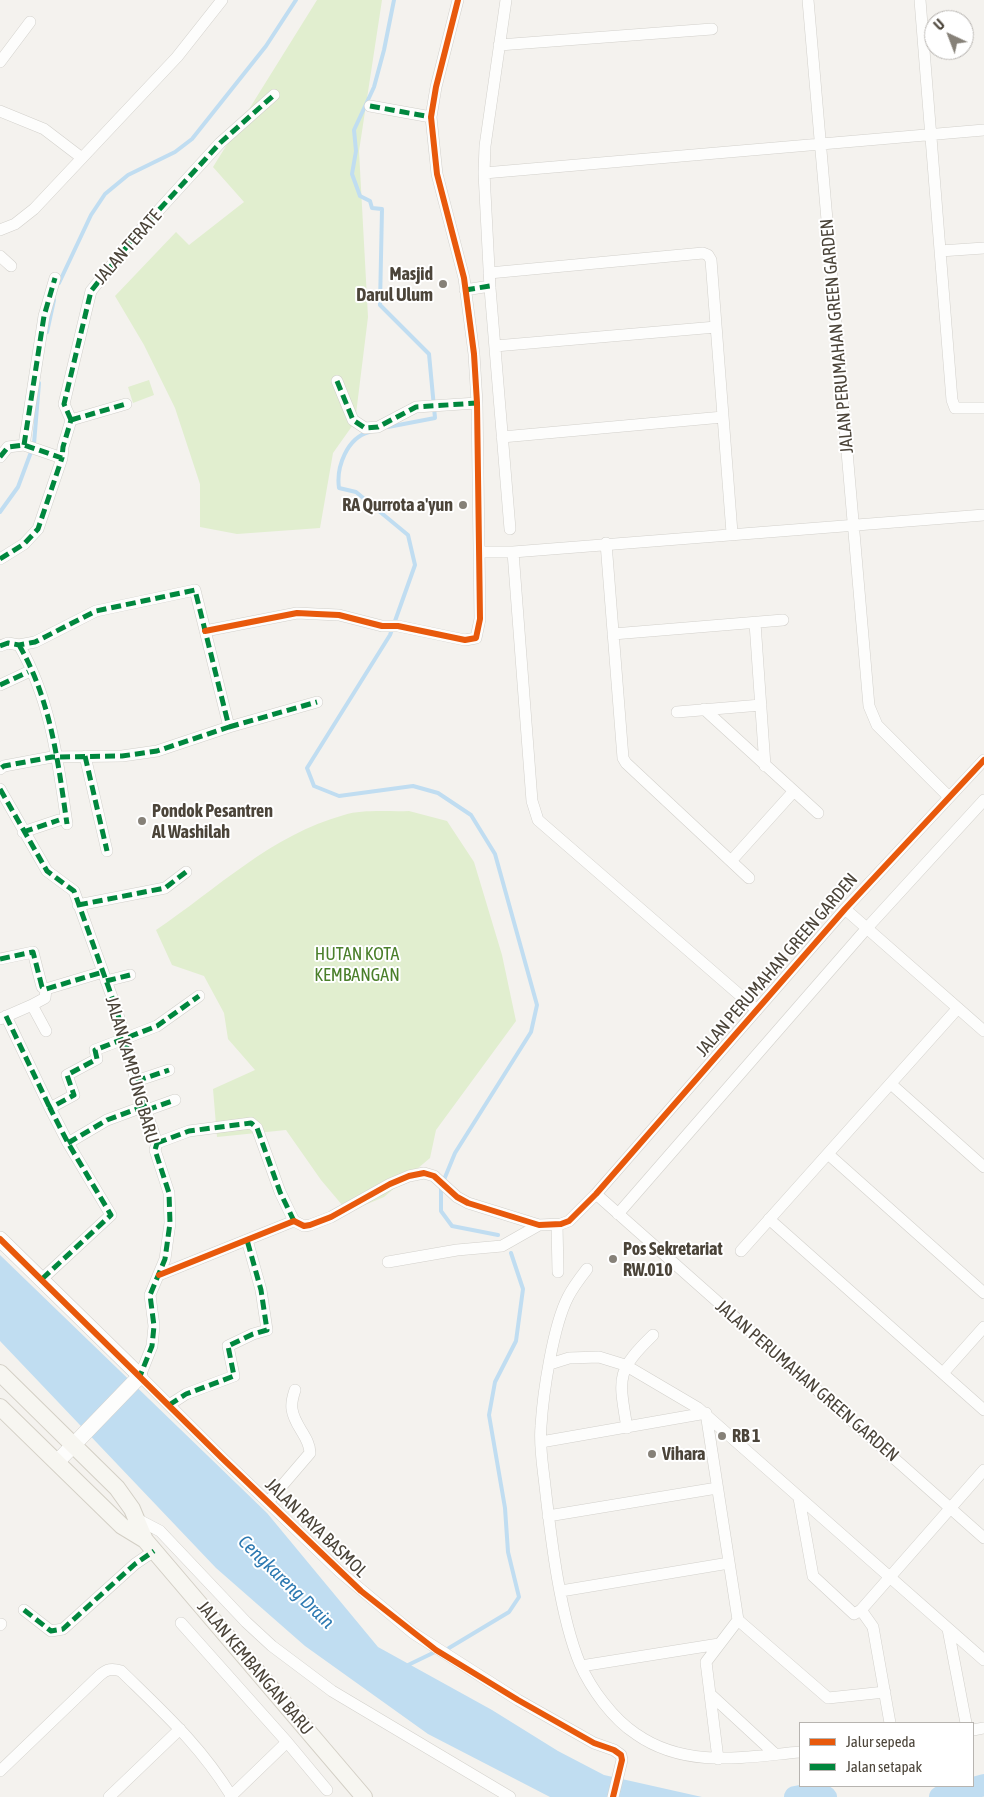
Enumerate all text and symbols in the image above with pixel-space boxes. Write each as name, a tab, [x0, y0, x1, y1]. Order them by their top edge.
north arrow	[924, 10, 974, 60]
text: U	[931, 16, 948, 33]
street label: JALAN TERATE	[90, 205, 166, 289]
street label: JALAN PERUMAHAN GREEN GARDEN	[816, 218, 858, 454]
place label: Masjid Darul Ulum	[356, 263, 433, 306]
marker: Masjid Darul Ulum	[437, 278, 449, 290]
place label: RA Qurrota a'yun	[342, 494, 453, 516]
marker: RA Qurrota a'yun	[457, 499, 469, 511]
place label: Pondok Pesantren Al Washilah	[152, 800, 273, 842]
marker: Pondok Pesantren Al Washilah	[136, 815, 148, 827]
street label: JALAN PERUMAHAN GREEN GARDEN	[692, 869, 862, 1061]
park label: HUTAN KOTA KEMBANGAN	[314, 943, 400, 986]
street label: JALAN KAMPUNG BARU	[101, 994, 163, 1146]
place label: Pos Sekretariat RW.010	[623, 1238, 723, 1280]
marker: Pos Sekretariat RW.010	[607, 1253, 619, 1265]
street label: JALAN PERUMAHAN GREEN GARDEN	[711, 1296, 903, 1466]
place label: RB 1	[732, 1425, 760, 1447]
marker: RB 1	[716, 1430, 728, 1442]
place label: Vihara	[662, 1443, 705, 1465]
marker: Vihara	[646, 1448, 658, 1460]
street label: JALAN RAYA BASMOL	[261, 1474, 371, 1582]
water label: Cengkareng Drain	[233, 1530, 339, 1634]
street label: JALAN KEMBANGAN BARU	[193, 1597, 317, 1739]
legend	[799, 1722, 974, 1787]
text: Jalur sepeda	[846, 1733, 916, 1750]
text: Jalan setapak	[846, 1758, 922, 1775]

